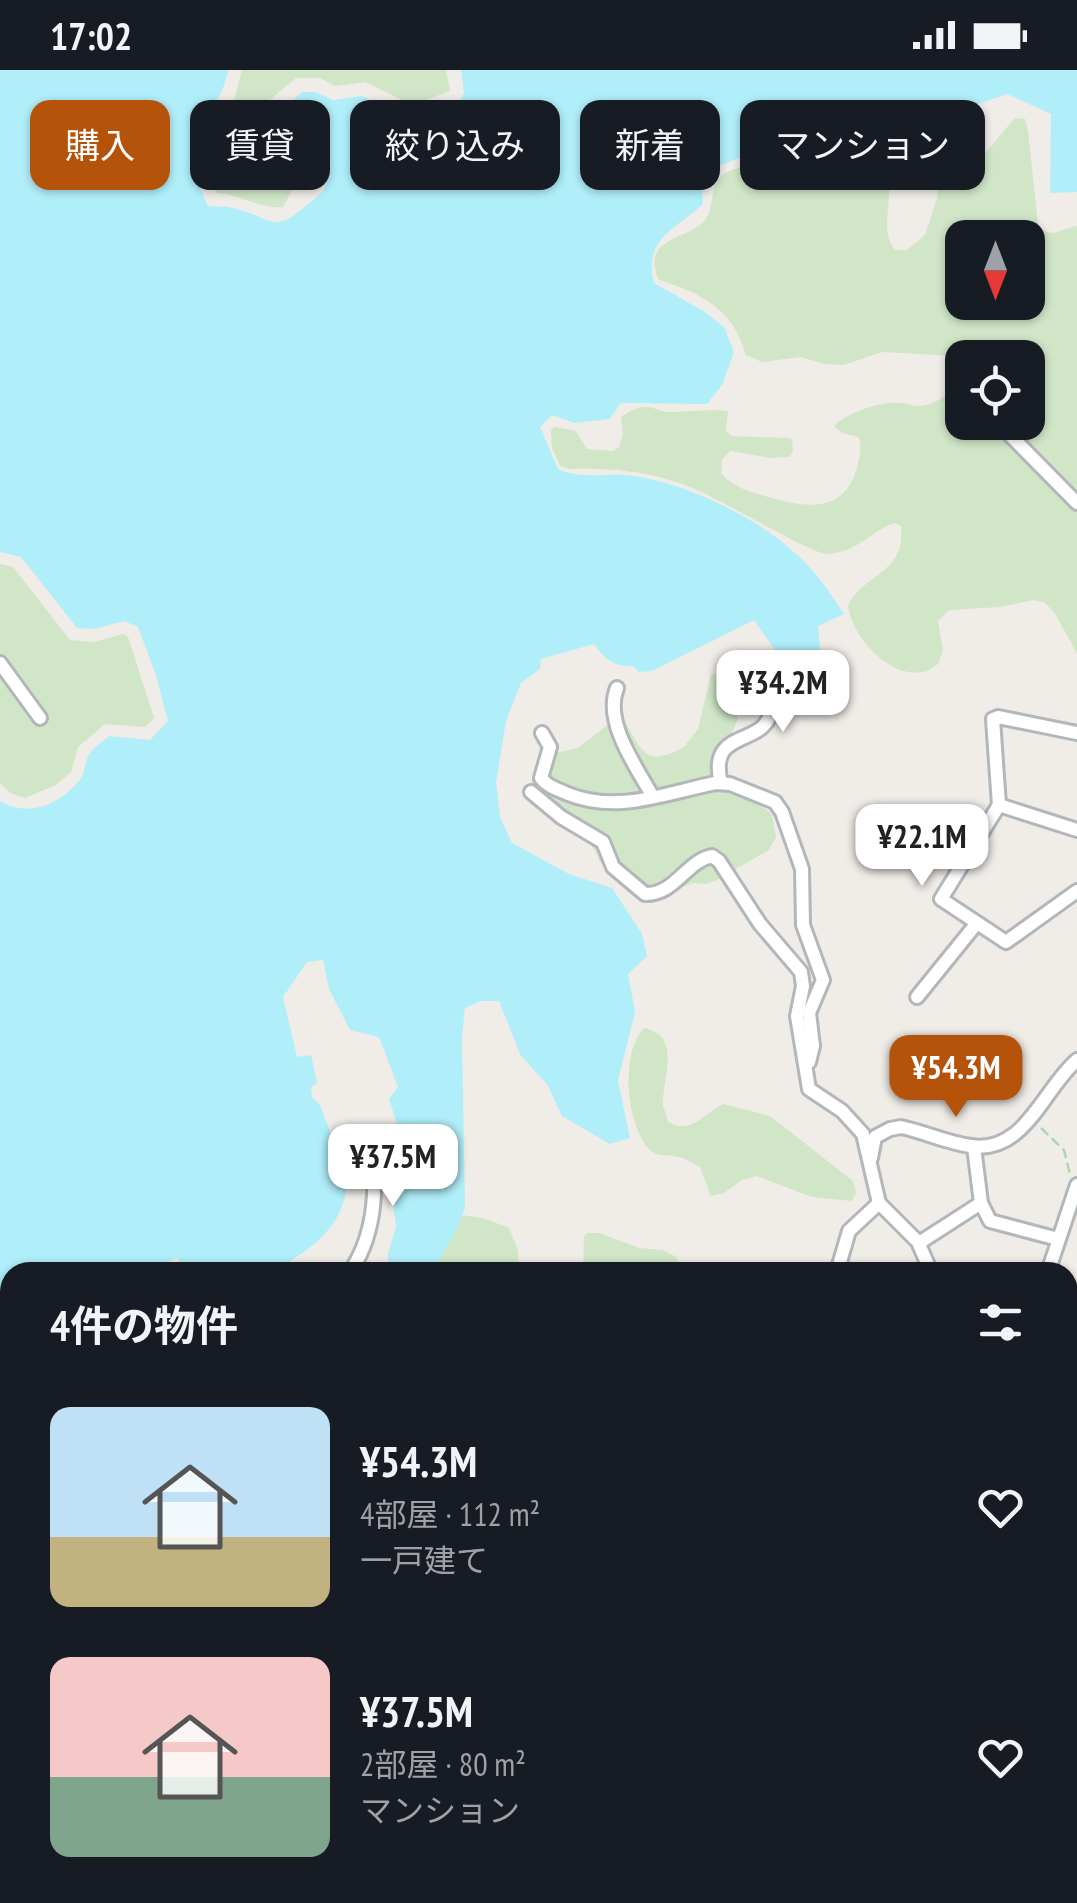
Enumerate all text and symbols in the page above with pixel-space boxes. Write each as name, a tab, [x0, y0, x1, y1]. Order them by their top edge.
text: 17:02	[50, 11, 132, 60]
chip: 購入	[30, 100, 170, 190]
chip: 賃貸	[190, 100, 330, 190]
chip: 絞り込み	[350, 100, 560, 190]
chip: 新着	[580, 100, 720, 190]
chip: マンション	[740, 100, 985, 190]
north arrow	[945, 220, 1045, 320]
map controls	[945, 220, 1045, 440]
button: locate	[945, 340, 1045, 440]
pin: ¥34.2M	[702, 650, 864, 735]
text: ¥34.2M	[738, 661, 828, 703]
pin: ¥22.1M	[841, 804, 1003, 889]
text: ¥22.1M	[877, 815, 967, 857]
pin: ¥54.3M	[875, 1035, 1037, 1120]
text: ¥54.3M	[911, 1046, 1001, 1088]
pin: ¥37.5M	[312, 1124, 474, 1209]
text: ¥37.5M	[350, 1135, 436, 1177]
icon: filters	[973, 1295, 1028, 1350]
text: 4件の物件	[50, 1298, 238, 1353]
text: ¥54.3M	[360, 1434, 477, 1489]
icon: home	[130, 1447, 250, 1567]
icon: heart	[973, 1480, 1028, 1535]
text: 4部屋 · 112 m²	[360, 1493, 540, 1535]
text: 一戸建て	[360, 1539, 488, 1581]
text: ¥37.5M	[360, 1684, 473, 1739]
icon: home	[130, 1697, 250, 1817]
icon: heart	[973, 1730, 1028, 1785]
text: 2部屋 · 80 m²	[360, 1743, 526, 1785]
text: マンション	[360, 1789, 520, 1831]

